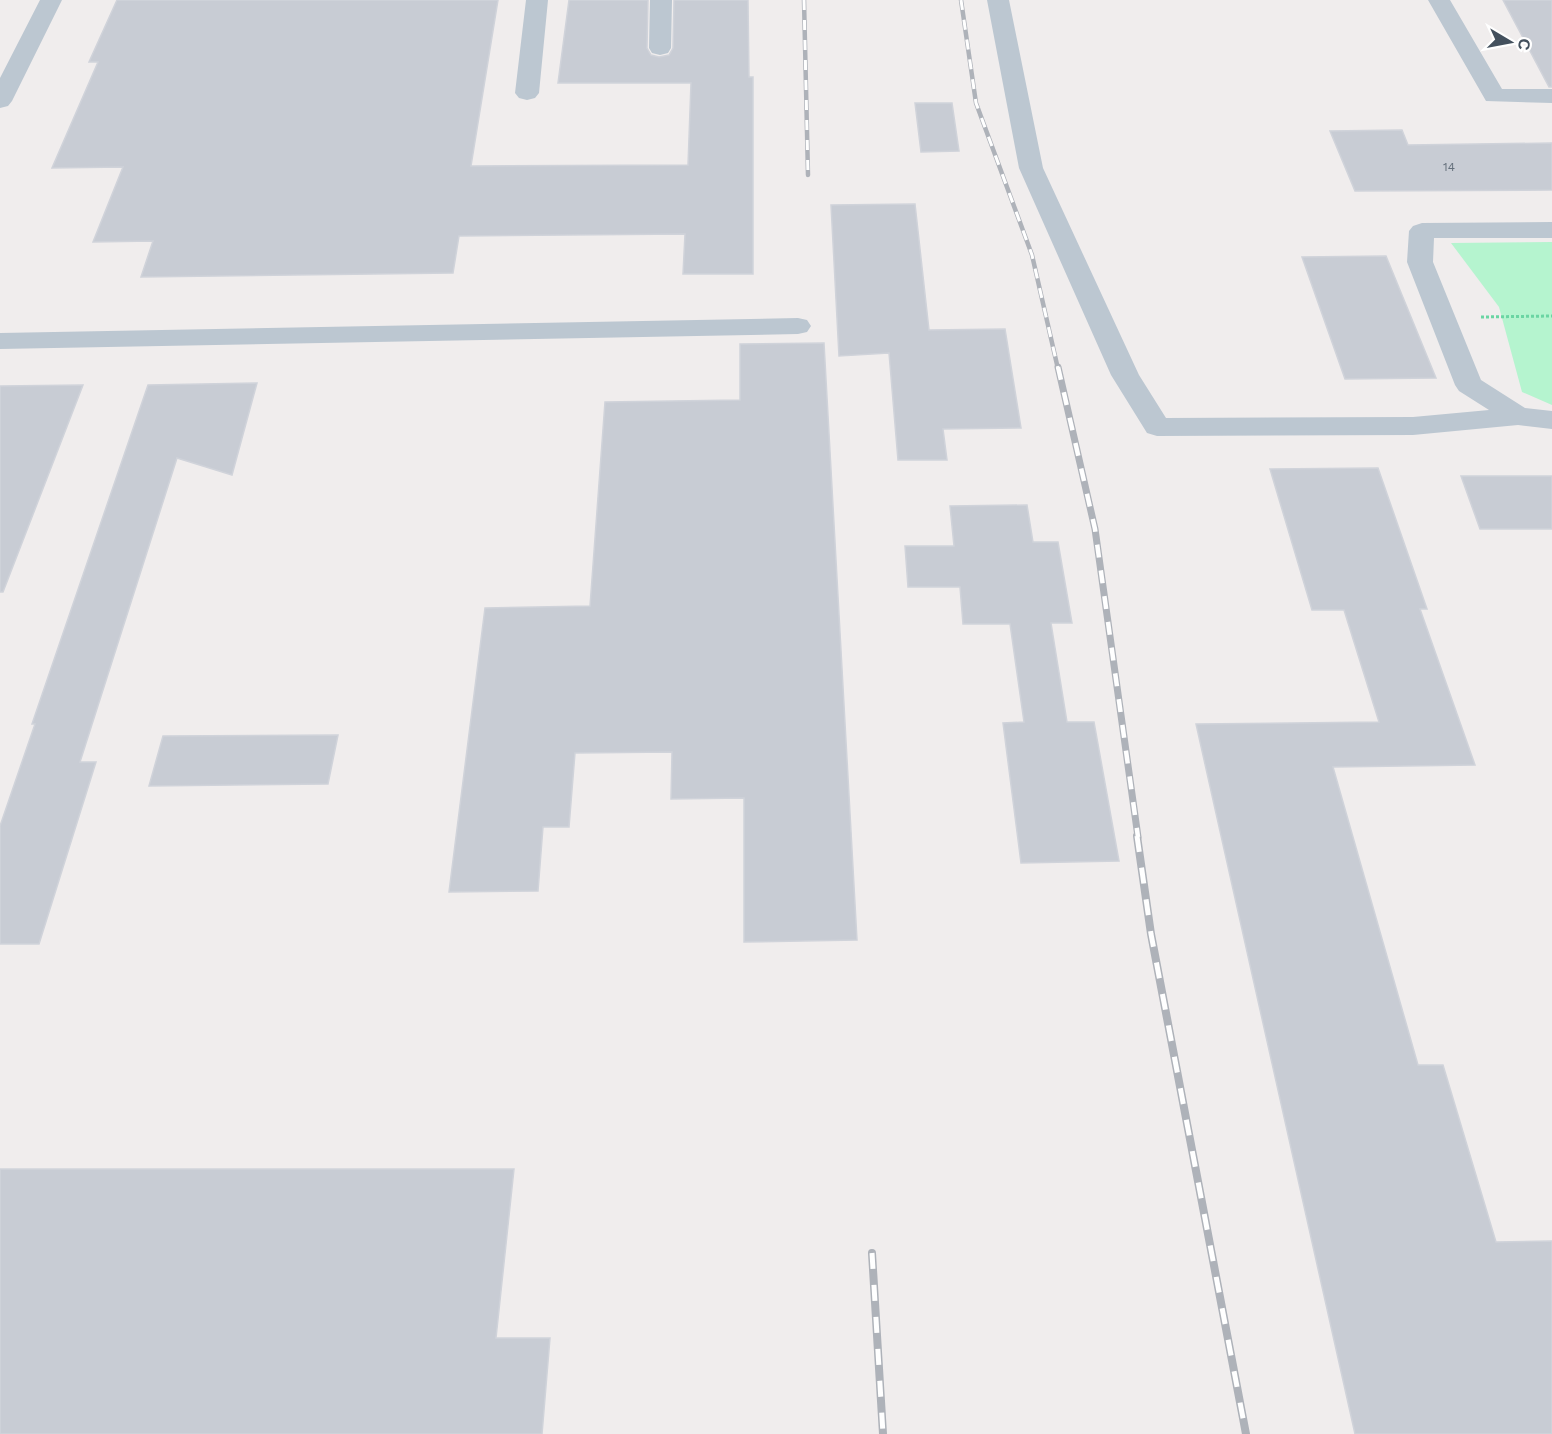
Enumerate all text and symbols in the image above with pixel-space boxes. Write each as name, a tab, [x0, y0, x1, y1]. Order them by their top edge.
north arrow	[1480, 12, 1540, 72]
text: С	[1514, 37, 1535, 52]
house number: 14	[1443, 160, 1455, 174]

